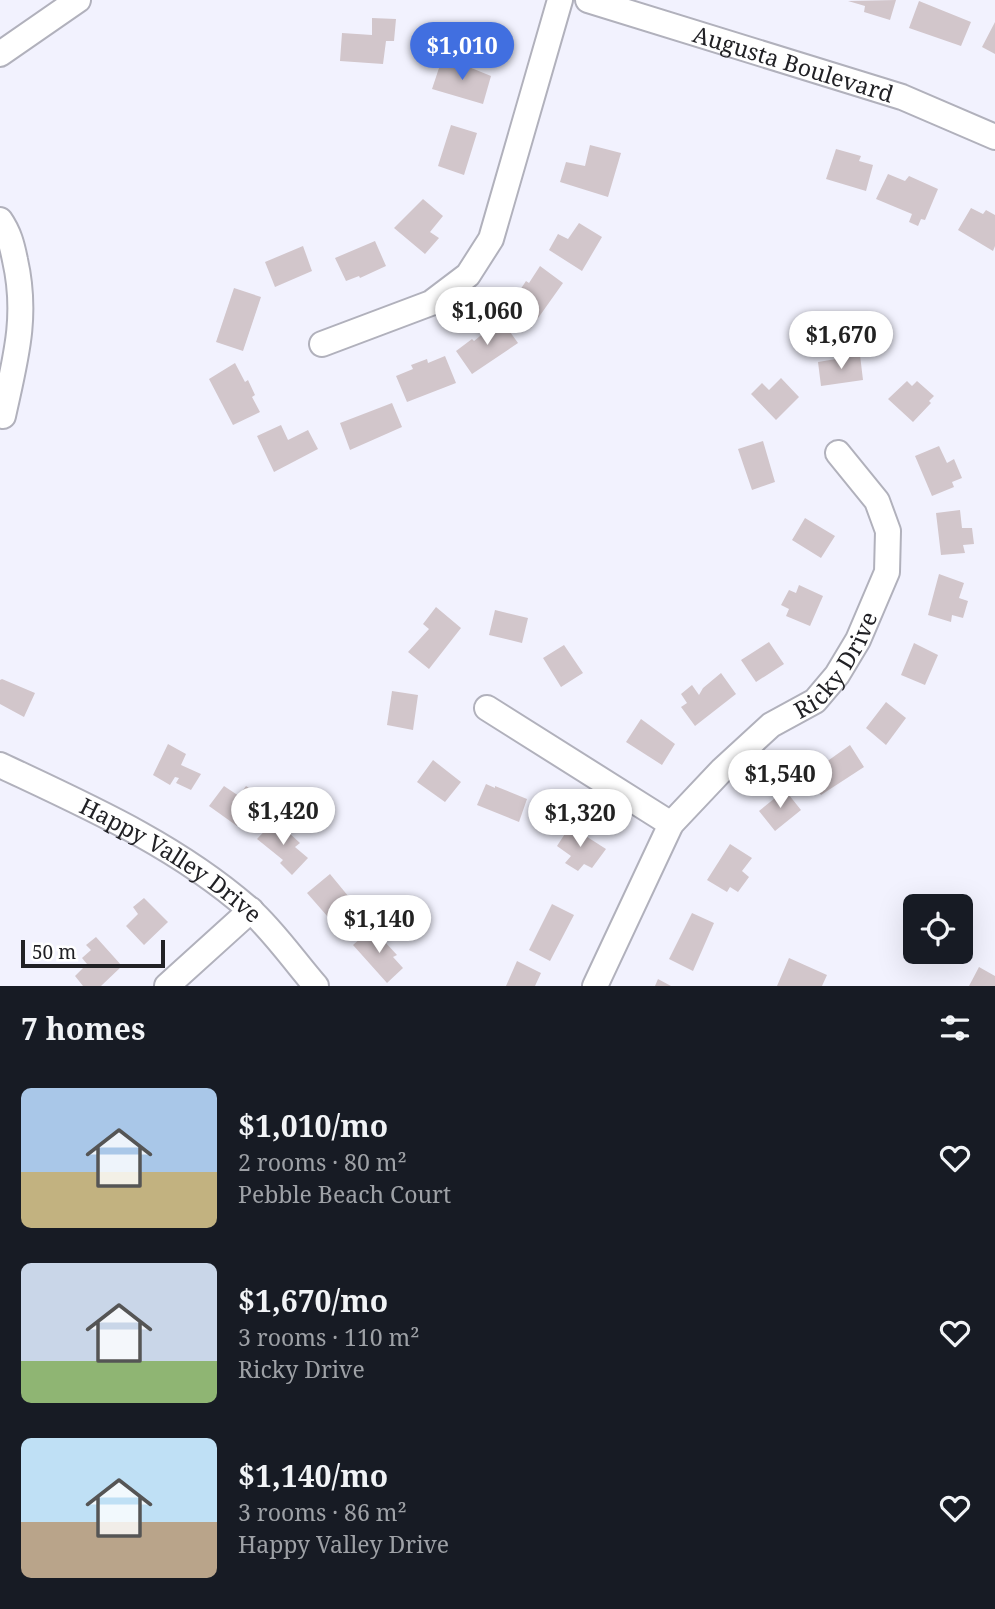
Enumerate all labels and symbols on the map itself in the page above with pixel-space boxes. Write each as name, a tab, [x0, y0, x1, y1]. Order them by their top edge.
street label: Augusta Boulevard	[689, 17, 898, 110]
pin: $1,010	[405, 22, 519, 82]
pin: $1,060	[430, 288, 544, 347]
pin: $1,670	[784, 312, 898, 371]
street label: Ricky Drive	[788, 606, 884, 726]
pin: $1,540	[723, 750, 837, 810]
pin: $1,420	[226, 788, 340, 847]
street label: Happy Valley Drive	[75, 789, 269, 929]
pin: $1,320	[523, 790, 637, 849]
pin: $1,140	[322, 895, 436, 955]
scale bar	[21, 937, 164, 969]

